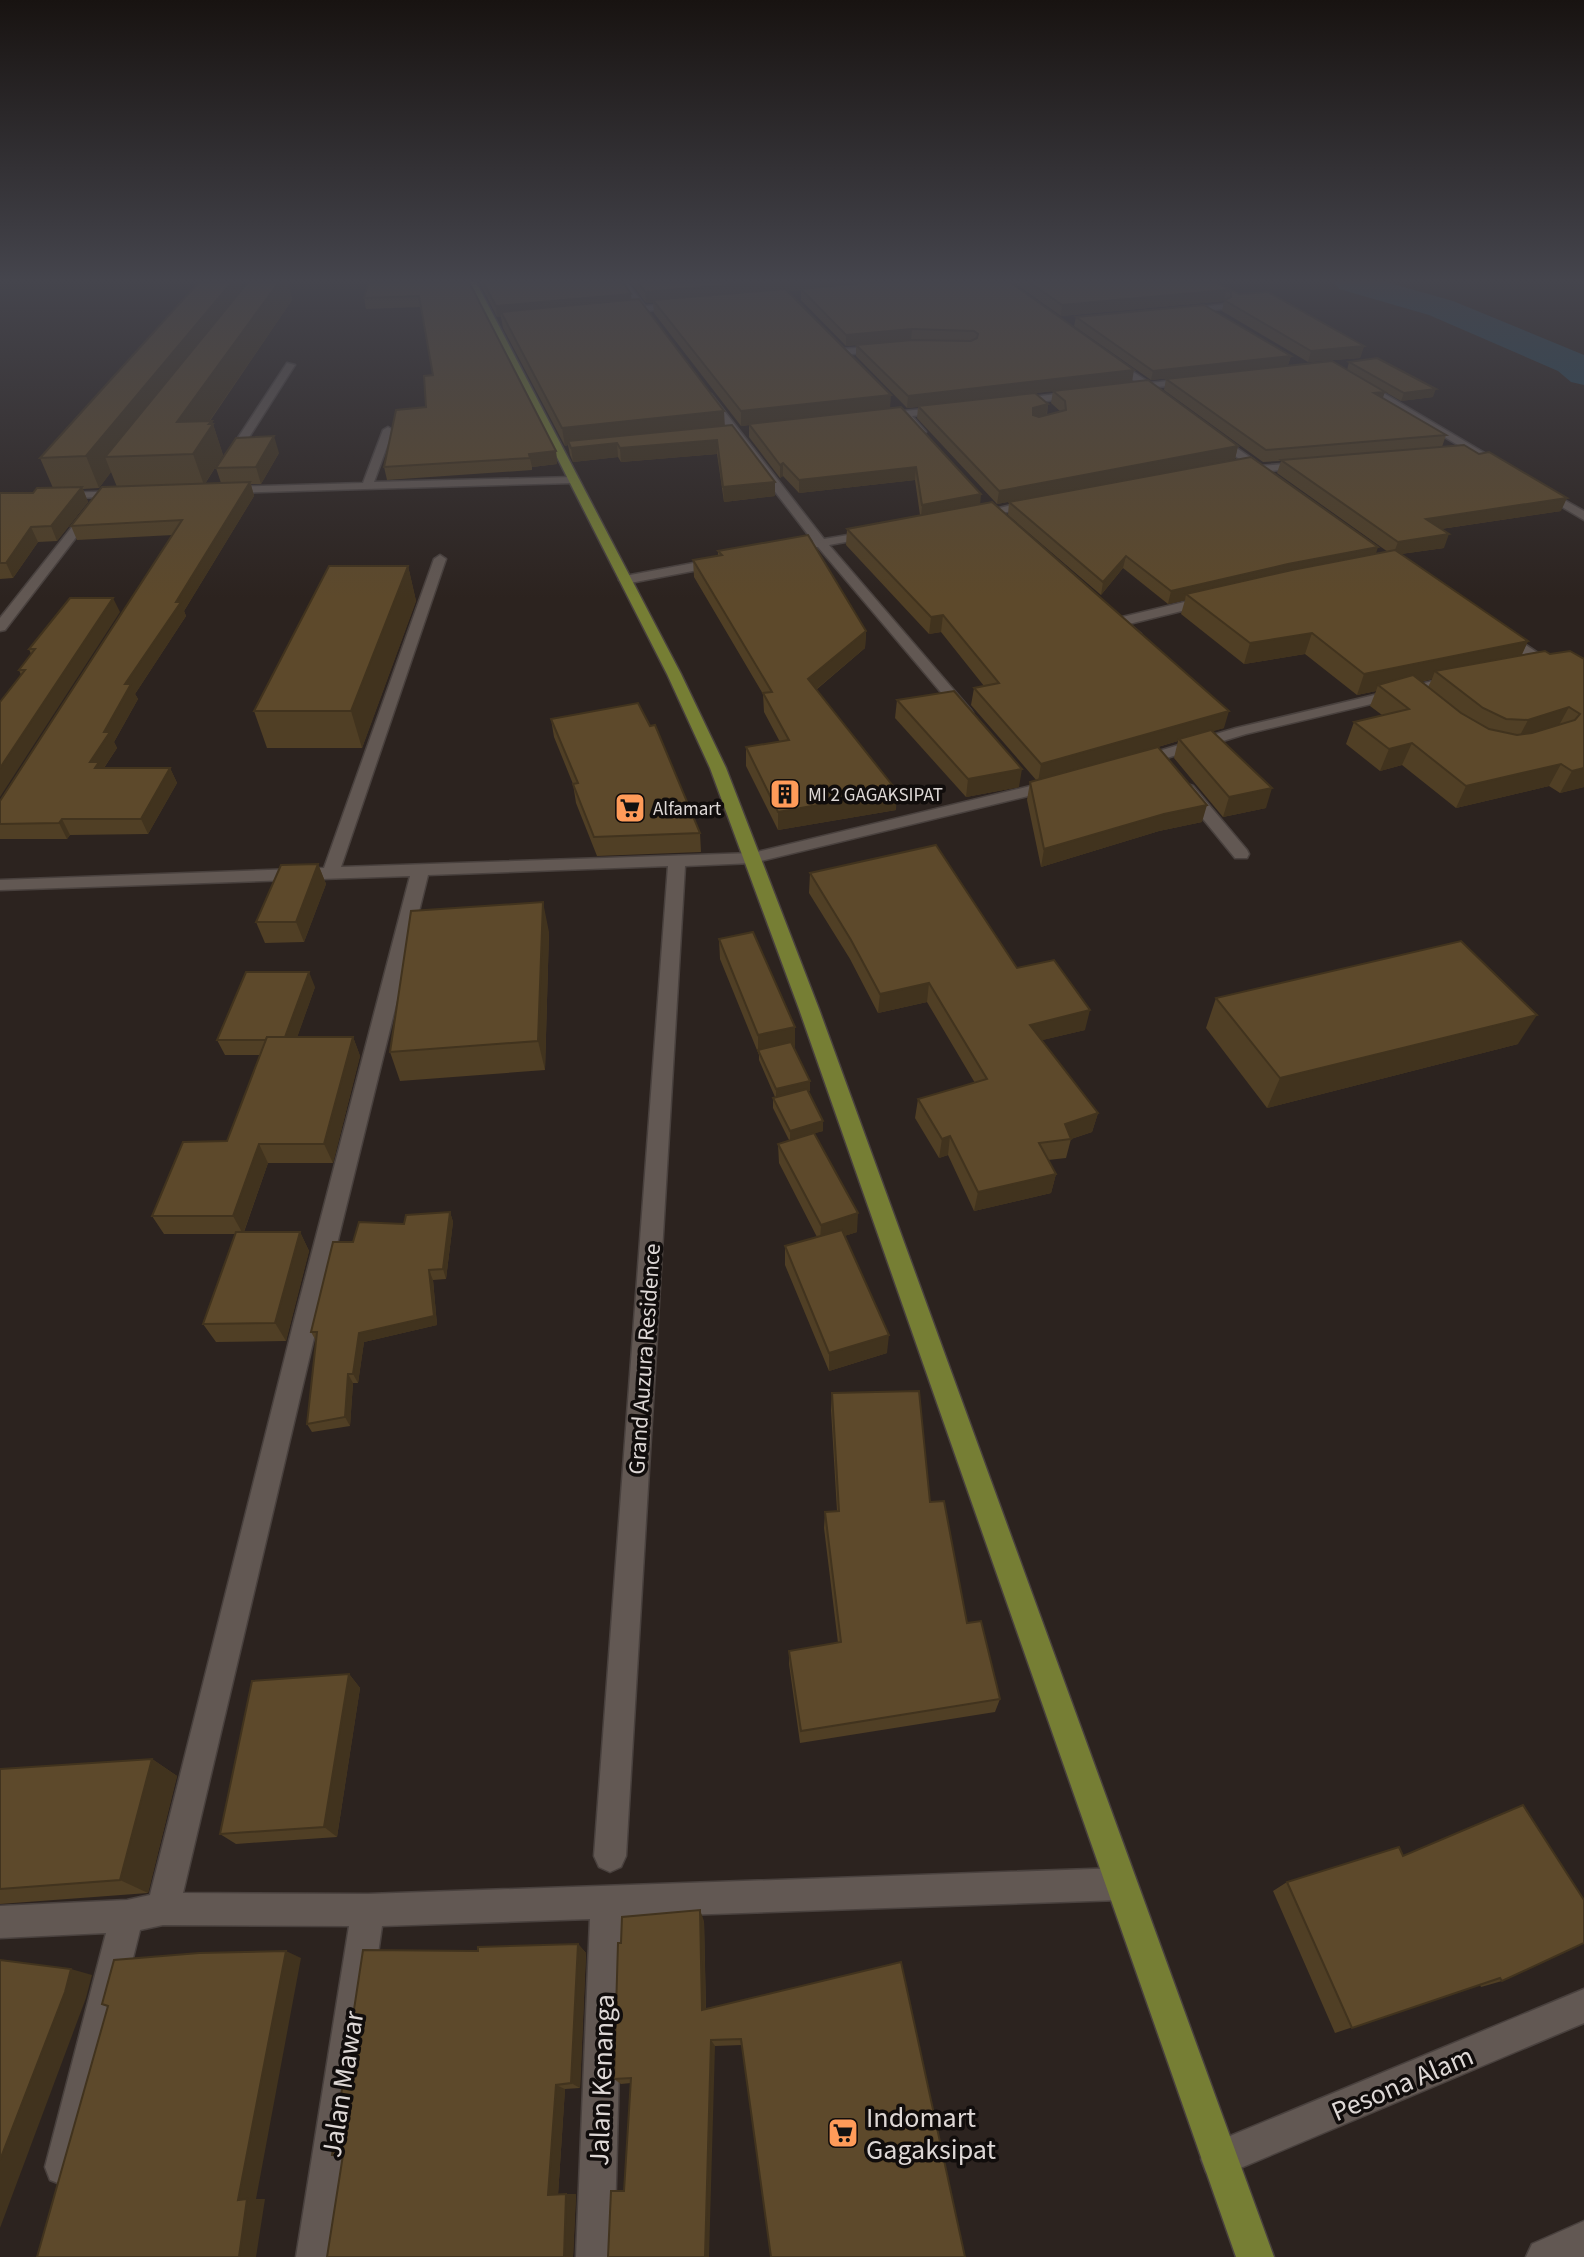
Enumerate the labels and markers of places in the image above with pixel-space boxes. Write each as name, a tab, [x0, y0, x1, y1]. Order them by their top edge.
building icon: MI 2 GAGAKSIPAT	[768, 777, 802, 811]
place label: MI 2 GAGAKSIPAT	[808, 782, 943, 809]
supermarket icon: Alfamart	[613, 791, 647, 825]
place label: Alfamart	[653, 796, 722, 823]
place label: Indomart Gagaksipat	[866, 2098, 997, 2170]
supermarket icon: Indomart Gagaksipat	[826, 2116, 860, 2150]

